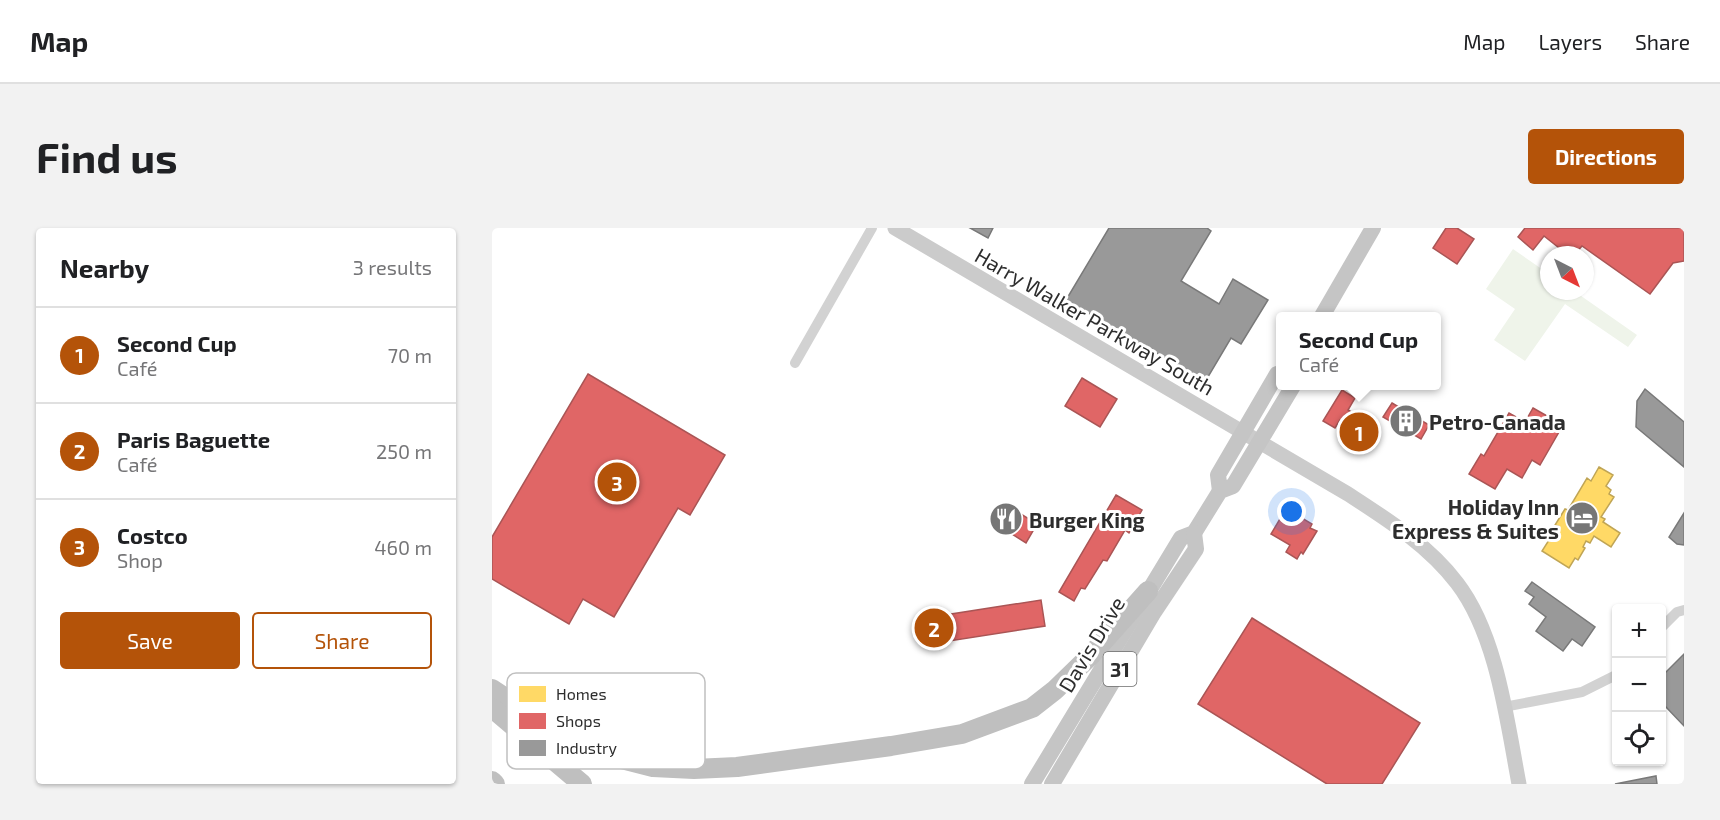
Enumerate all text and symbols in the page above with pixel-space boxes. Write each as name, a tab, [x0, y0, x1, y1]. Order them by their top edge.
text: Map	[30, 24, 88, 58]
text: Map	[1463, 29, 1505, 54]
text: Layers	[1538, 29, 1602, 54]
text: Share	[1635, 29, 1690, 54]
button: Directions	[1528, 129, 1684, 184]
text: Find us	[36, 131, 178, 181]
street label: Harry Walker Parkway South	[971, 242, 1219, 400]
north arrow	[1540, 246, 1594, 300]
text: Nearby	[60, 252, 149, 283]
text: 3 results	[353, 255, 432, 279]
popup	[1276, 312, 1441, 390]
text: Second Cup	[1299, 326, 1418, 352]
text: Second Cup	[117, 330, 237, 356]
text: 1	[75, 343, 84, 367]
text: 70 m	[388, 343, 432, 367]
text: Café	[1299, 352, 1339, 376]
text: Café	[117, 356, 158, 380]
building icon: Petro-Canada	[1388, 403, 1424, 439]
place label: Petro-Canada	[1429, 409, 1566, 434]
pin: 1	[1340, 410, 1378, 454]
text: Paris Baguette	[117, 426, 270, 452]
text: 2	[74, 439, 85, 463]
text: 250 m	[376, 439, 432, 463]
text: Café	[117, 452, 158, 476]
pin: 3	[598, 460, 636, 504]
place label: Holiday Inn Express & Suites	[1392, 494, 1559, 543]
your location	[1277, 497, 1306, 526]
hotel icon: Holiday Inn Express & Suites	[1564, 500, 1600, 536]
restaurant icon: Burger King	[988, 501, 1024, 537]
place label: Burger King	[1029, 507, 1145, 532]
text: Costco	[117, 522, 188, 548]
text: 3	[74, 535, 85, 559]
text: 460 m	[374, 535, 432, 559]
text: Shop	[117, 548, 163, 572]
street label: Davis Drive	[1053, 592, 1129, 696]
map controls	[1612, 604, 1666, 766]
button: +	[1612, 604, 1666, 658]
pin: 2	[914, 606, 954, 650]
button: Save	[60, 612, 240, 669]
button: Share	[252, 612, 432, 669]
road number: 31	[1104, 652, 1136, 686]
button: −	[1612, 658, 1666, 712]
legend	[507, 673, 705, 769]
text: Homes	[556, 684, 607, 703]
text: Shops	[556, 711, 601, 730]
button: locate	[1612, 712, 1666, 766]
text: Industry	[556, 738, 617, 757]

